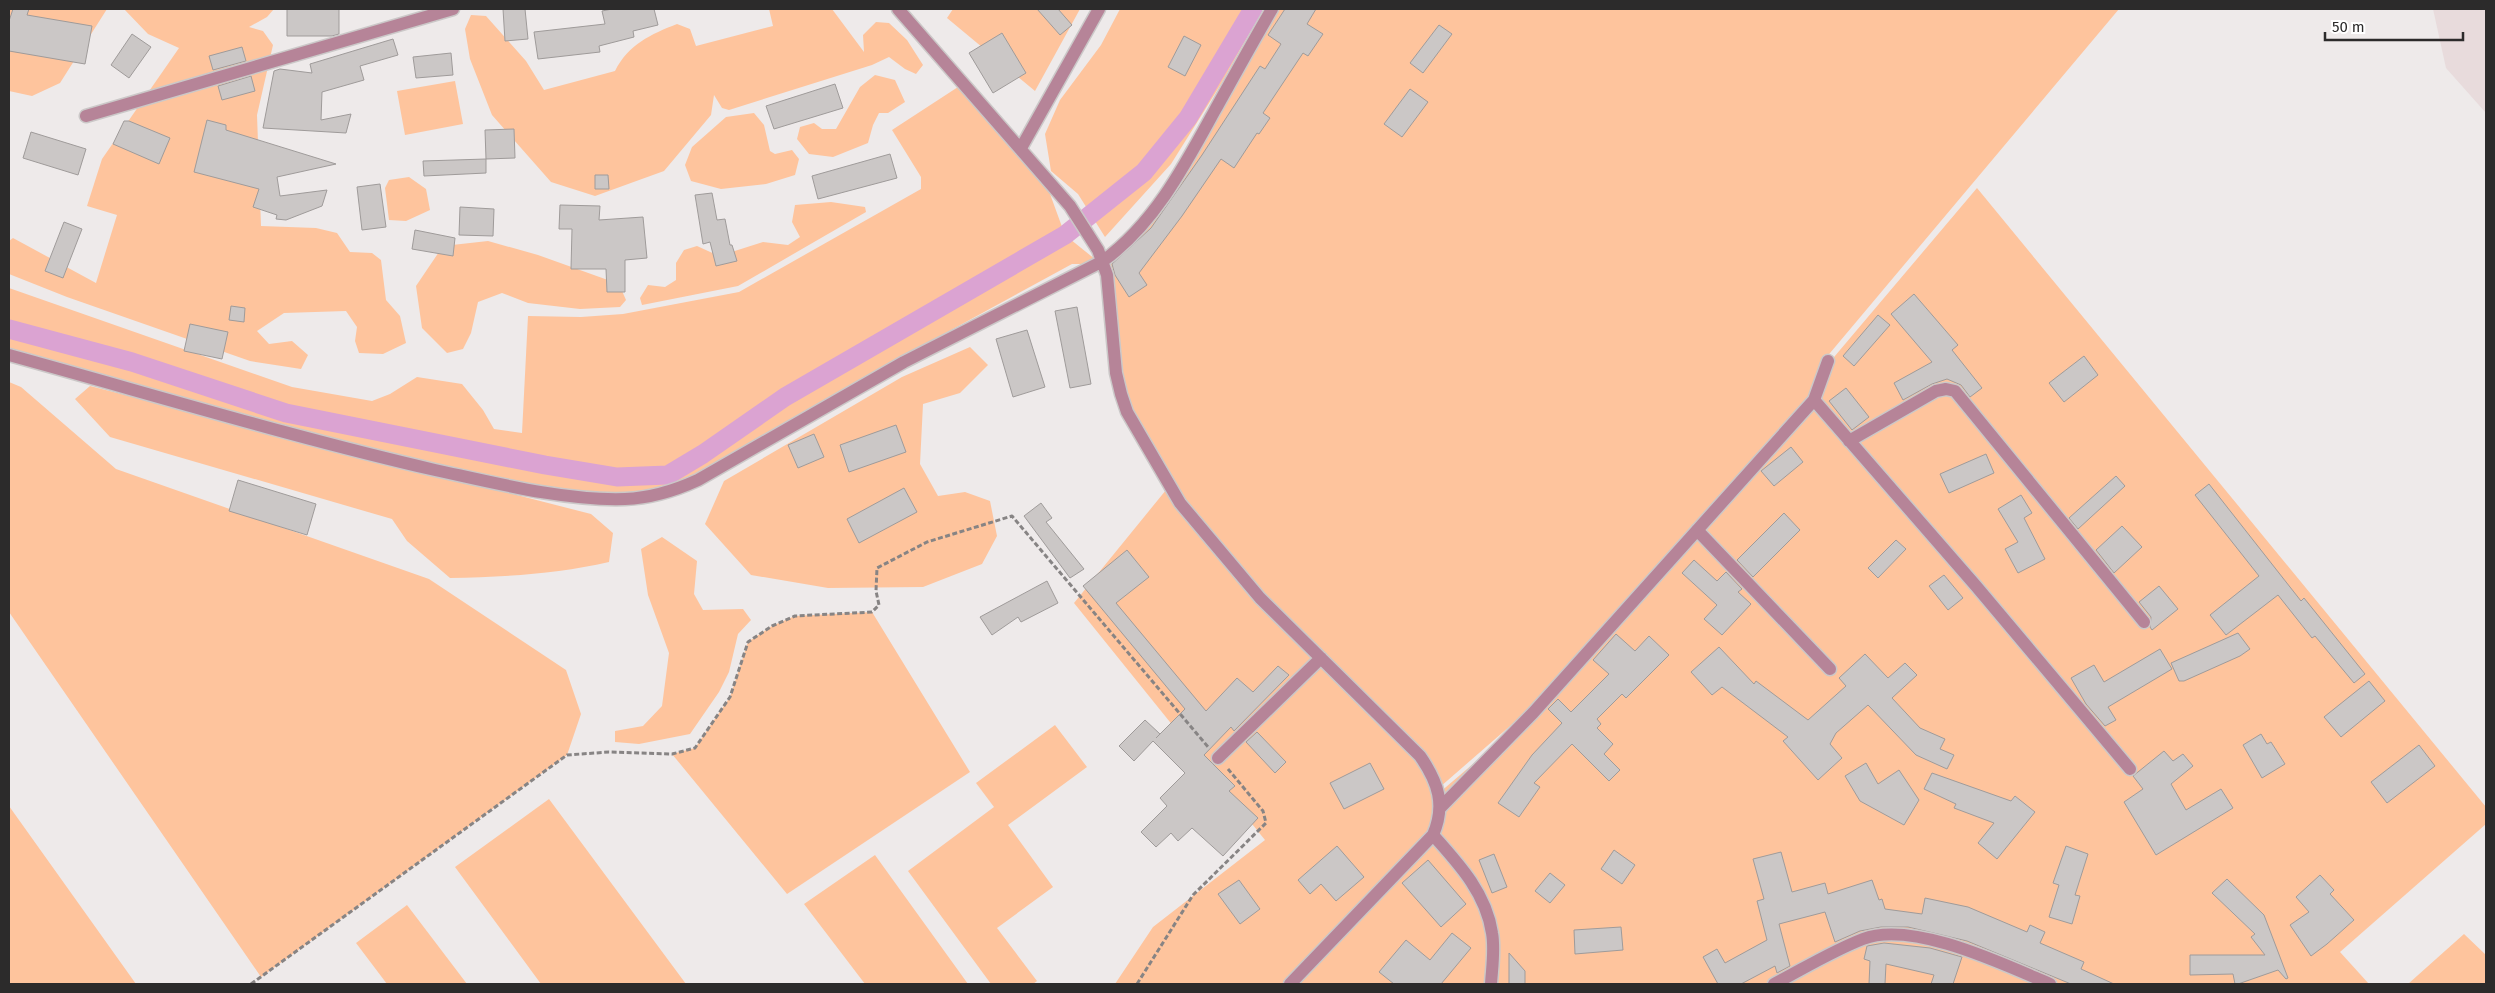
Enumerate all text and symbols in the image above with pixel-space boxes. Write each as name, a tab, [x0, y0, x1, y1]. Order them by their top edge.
scale bar	[2325, 10, 2462, 42]
text: 50 m	[2332, 18, 2365, 36]

